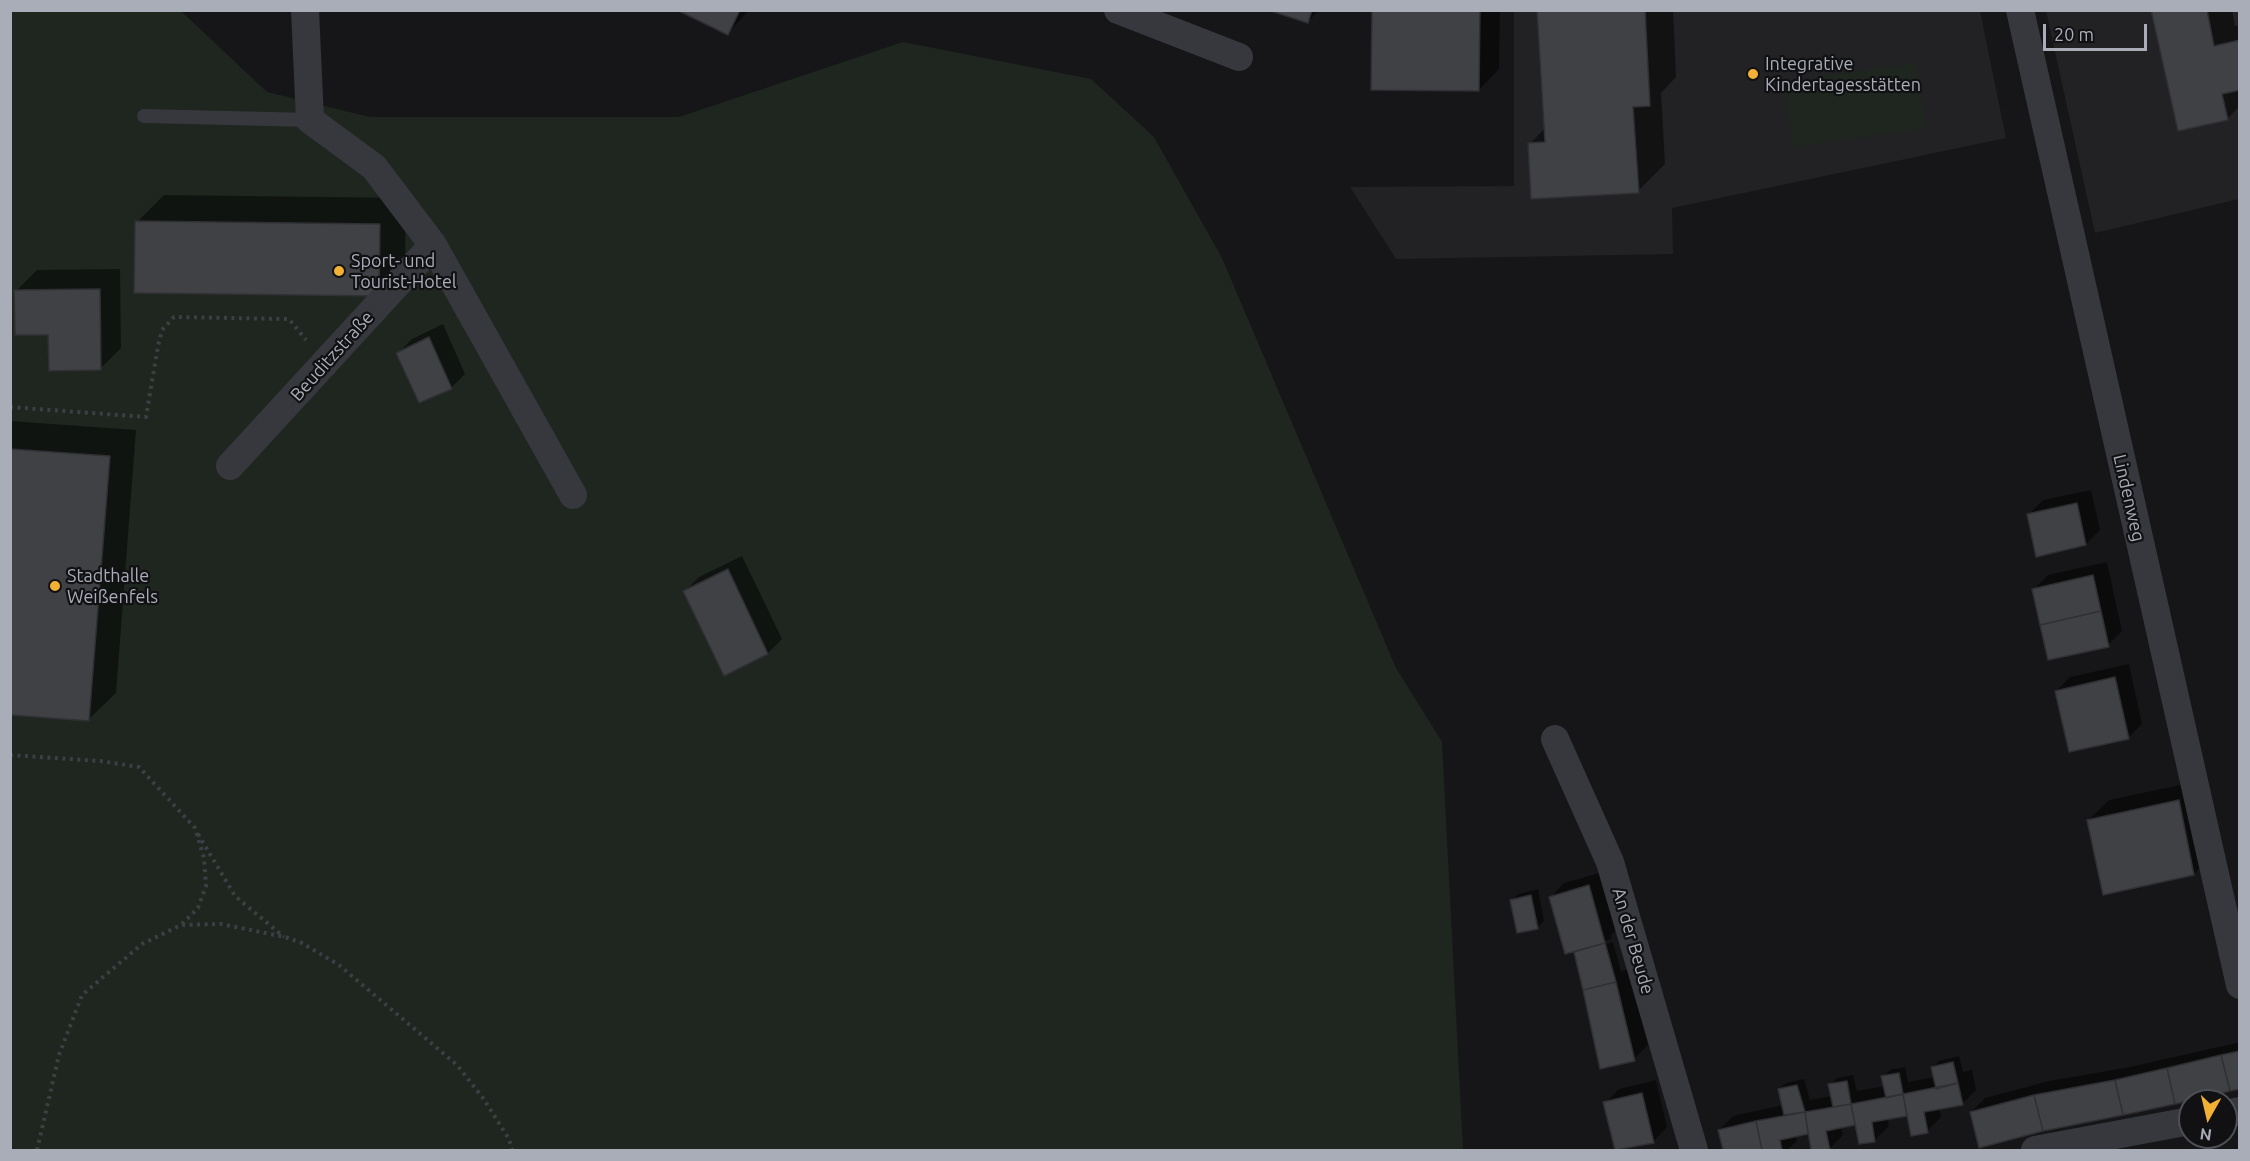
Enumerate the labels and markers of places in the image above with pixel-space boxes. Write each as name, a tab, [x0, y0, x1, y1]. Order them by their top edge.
place label: Integrative Kindertagesstätten	[1765, 53, 1921, 96]
marker: Integrative Kindertagesstätten	[1746, 67, 1760, 81]
place label: Sport- und Tourist-Hotel	[351, 250, 457, 292]
marker: Sport- und Tourist-Hotel	[332, 264, 346, 278]
place label: Stadthalle Weißenfels	[67, 565, 158, 608]
marker: Stadthalle Weißenfels	[48, 579, 62, 593]

